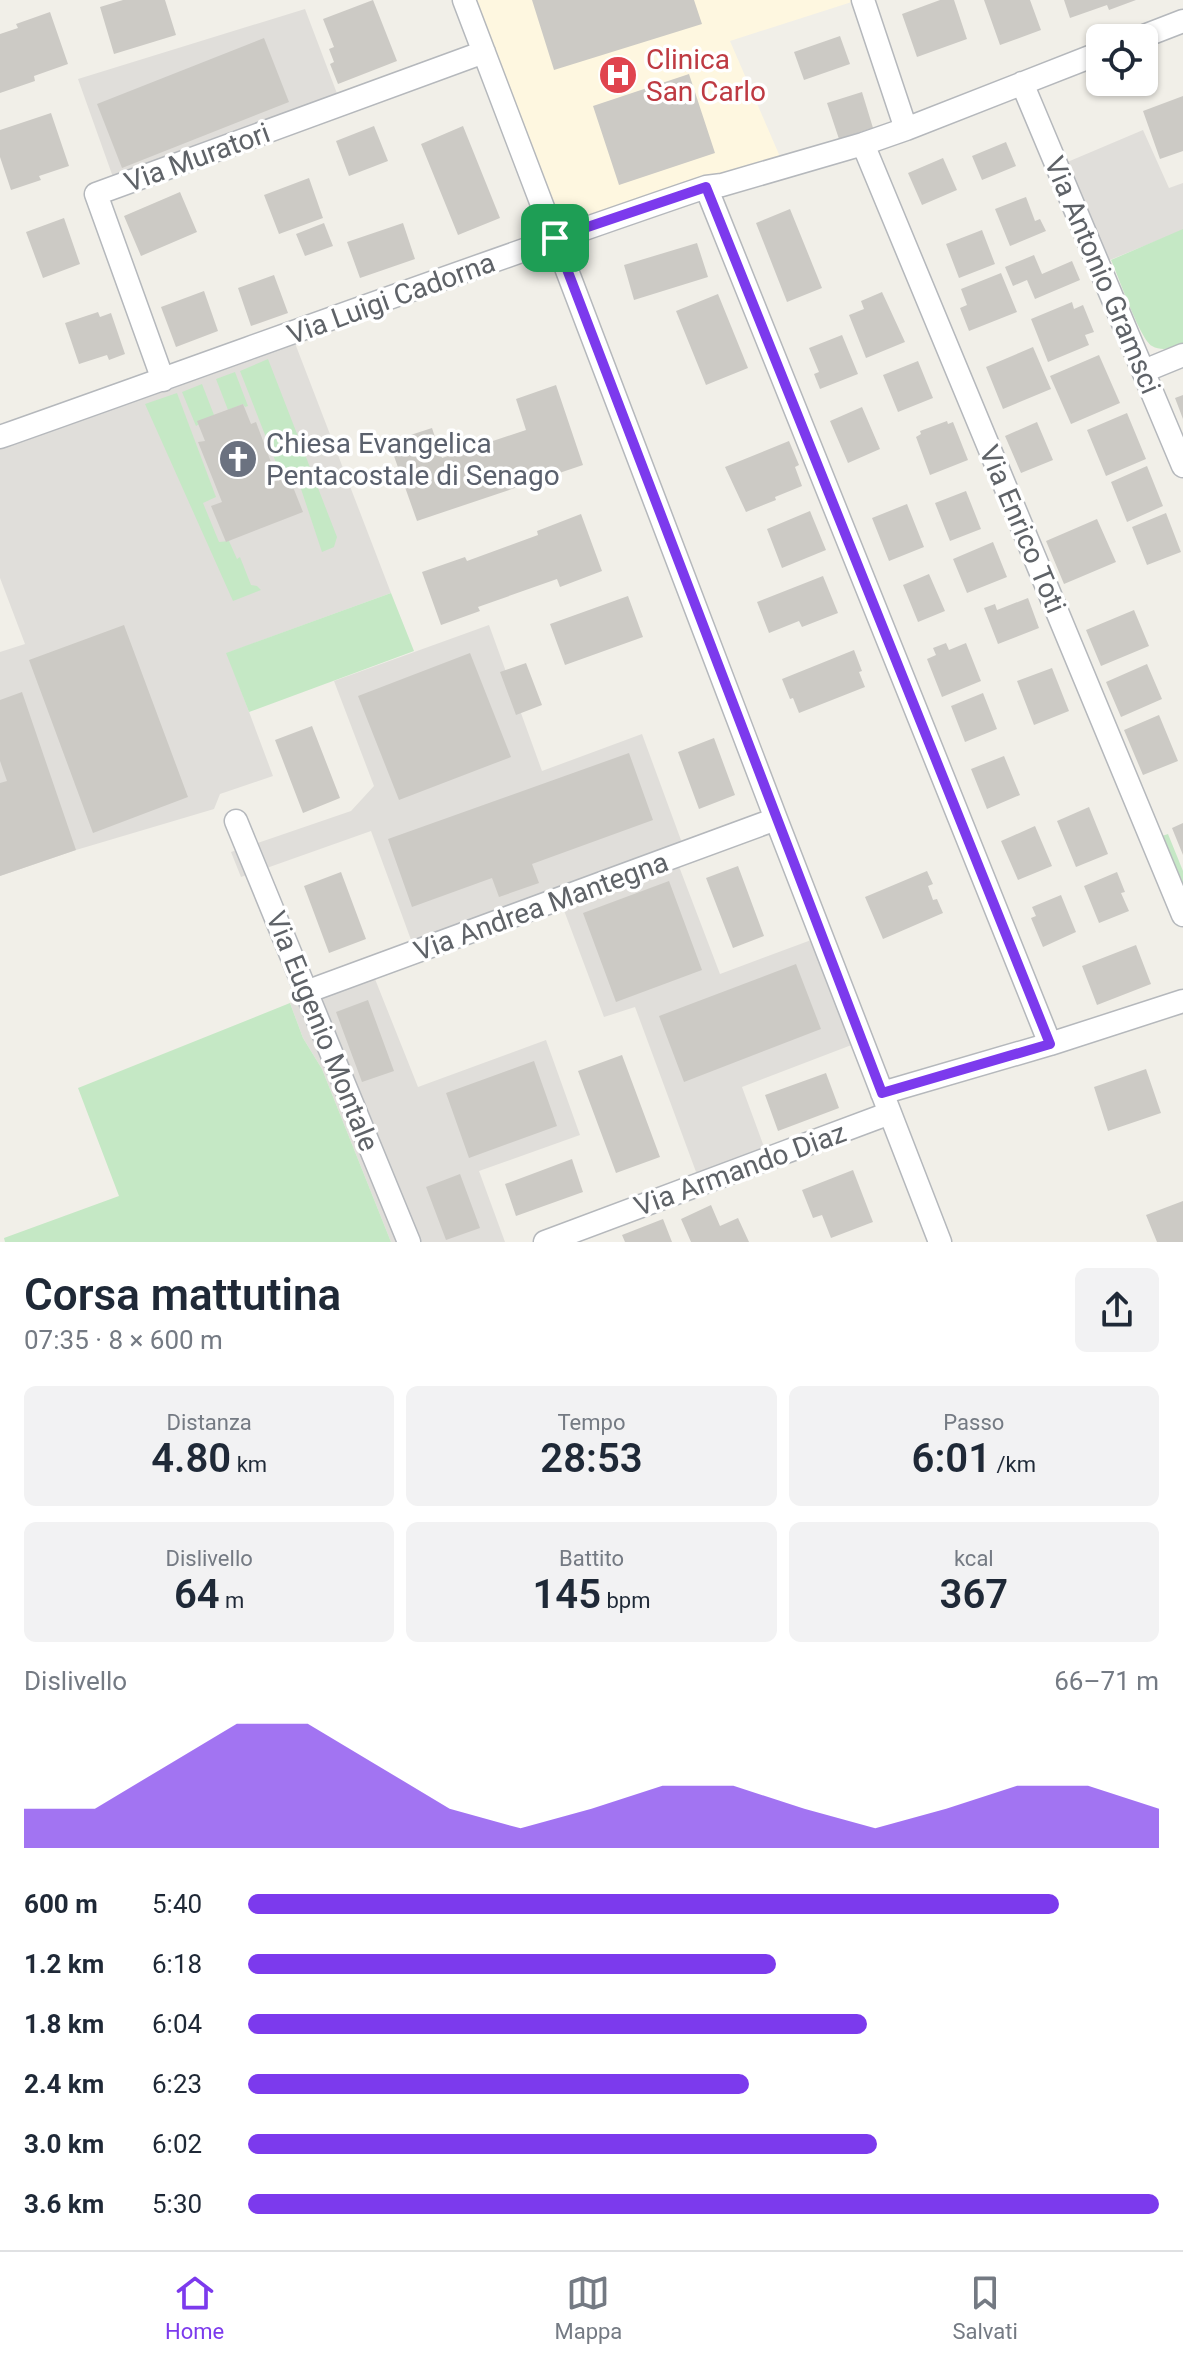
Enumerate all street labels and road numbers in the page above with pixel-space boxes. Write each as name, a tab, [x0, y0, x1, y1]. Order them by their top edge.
street label: Via Muratori	[120, 116, 274, 199]
street label: Via Antonio Gramsci	[1038, 152, 1167, 399]
street label: Via Luigi Cadorna	[283, 246, 499, 351]
street label: Via Enrico Toti	[972, 440, 1073, 618]
street label: Via Andrea Mantegna	[410, 845, 673, 968]
street label: Via Eugenio Montale	[259, 907, 386, 1156]
street label: Via Armando Diaz	[630, 1116, 851, 1223]

